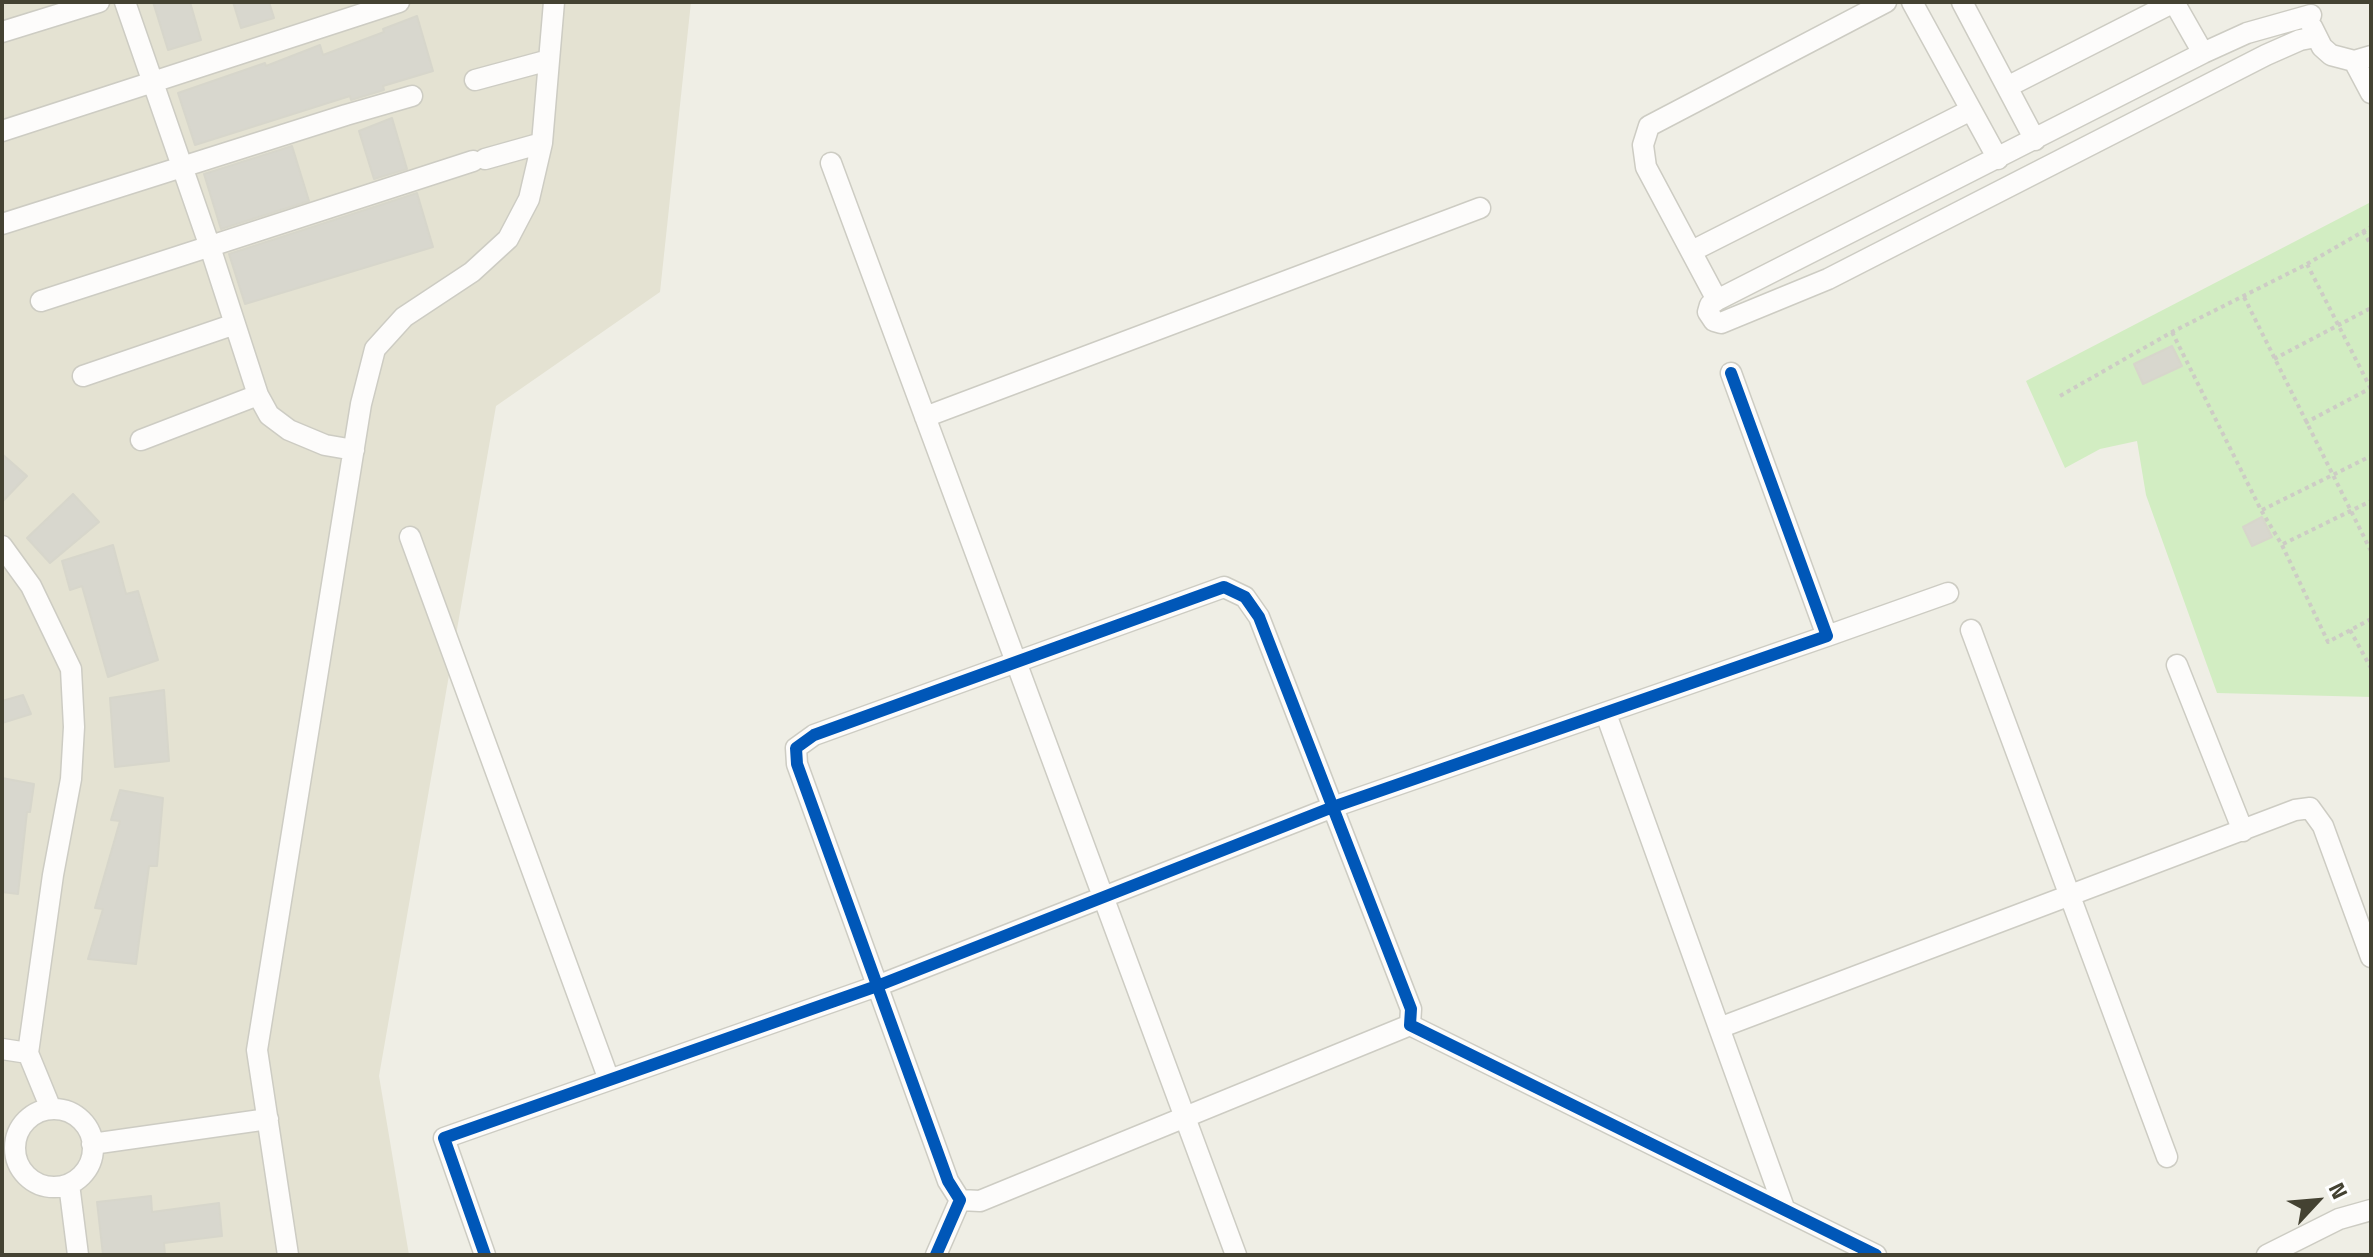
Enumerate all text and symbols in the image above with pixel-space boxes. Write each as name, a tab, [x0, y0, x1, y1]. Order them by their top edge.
north arrow	[2277, 1161, 2357, 1241]
text: N	[2320, 1176, 2357, 1205]

